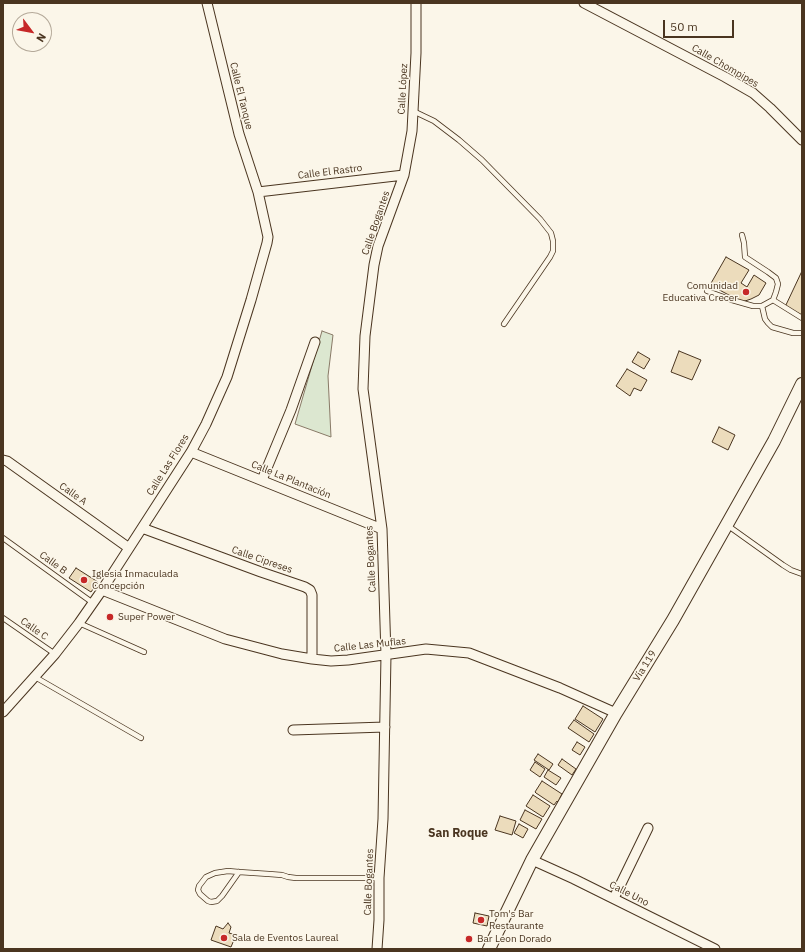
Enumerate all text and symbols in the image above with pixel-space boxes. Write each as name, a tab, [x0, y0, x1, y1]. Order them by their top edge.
north arrow	[12, 12, 52, 52]
scale bar	[665, 12, 736, 38]
text: 50 m	[670, 19, 698, 34]
text: N	[33, 31, 49, 45]
street label: Calle Chompipes	[689, 42, 761, 90]
street label: Calle El Tanque	[227, 61, 255, 131]
street label: Calle López	[396, 63, 410, 115]
street label: Calle El Rastro	[297, 162, 363, 182]
street label: Calle Bogantes	[359, 189, 393, 257]
place label: Comunidad Educativa Crecer	[662, 280, 738, 304]
marker: Comunidad Educativa Crecer	[741, 287, 751, 297]
street label: Calle Las Flores	[144, 432, 192, 498]
street label: Calle La Plantación	[249, 459, 333, 501]
street label: Calle A	[57, 480, 89, 508]
street label: Calle Bogantes	[363, 525, 379, 593]
street label: Calle Cipreses	[230, 544, 294, 576]
street label: Calle B	[37, 549, 69, 577]
place label: Iglesia Inmaculada Concepción	[92, 568, 178, 592]
marker: Iglesia Inmaculada Concepción	[79, 575, 89, 585]
place label: Super Power	[118, 611, 175, 623]
marker: Super Power	[105, 612, 115, 622]
street label: Calle C	[18, 615, 50, 643]
street label: Calle Las Muflas	[333, 635, 407, 655]
street label: Vía 119	[631, 648, 659, 684]
district label: San Roque	[428, 827, 488, 841]
street label: Calle Bogantes	[362, 848, 376, 916]
street label: Calle Uno	[607, 879, 651, 909]
place label: Tom's Bar Restaurante	[489, 908, 544, 932]
marker: Tom's Bar Restaurante	[476, 915, 486, 925]
place label: Sala de Eventos Laureal	[232, 932, 339, 944]
marker: Sala de Eventos Laureal	[219, 933, 229, 943]
place label: Bar Leon Dorado	[477, 933, 552, 945]
marker: Bar Leon Dorado	[464, 934, 474, 944]

